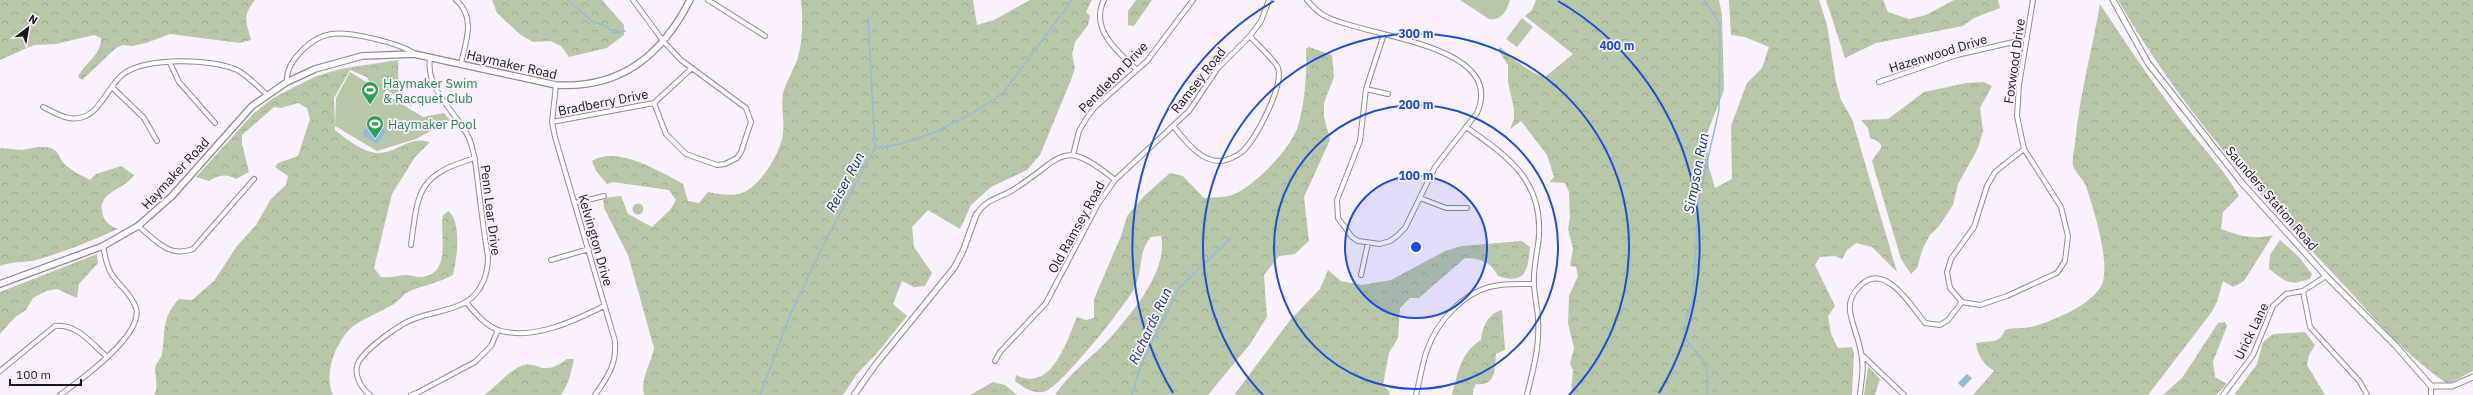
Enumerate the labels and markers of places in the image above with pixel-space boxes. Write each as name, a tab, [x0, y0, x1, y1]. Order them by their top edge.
place label: Haymaker Swim & Racquet Club	[383, 75, 478, 107]
sports icon: Haymaker Swim & Racquet Club	[360, 80, 380, 105]
sports icon: Haymaker Pool	[365, 114, 385, 139]
place label: Haymaker Pool	[388, 116, 477, 133]
centre of rings	[1409, 240, 1423, 254]

